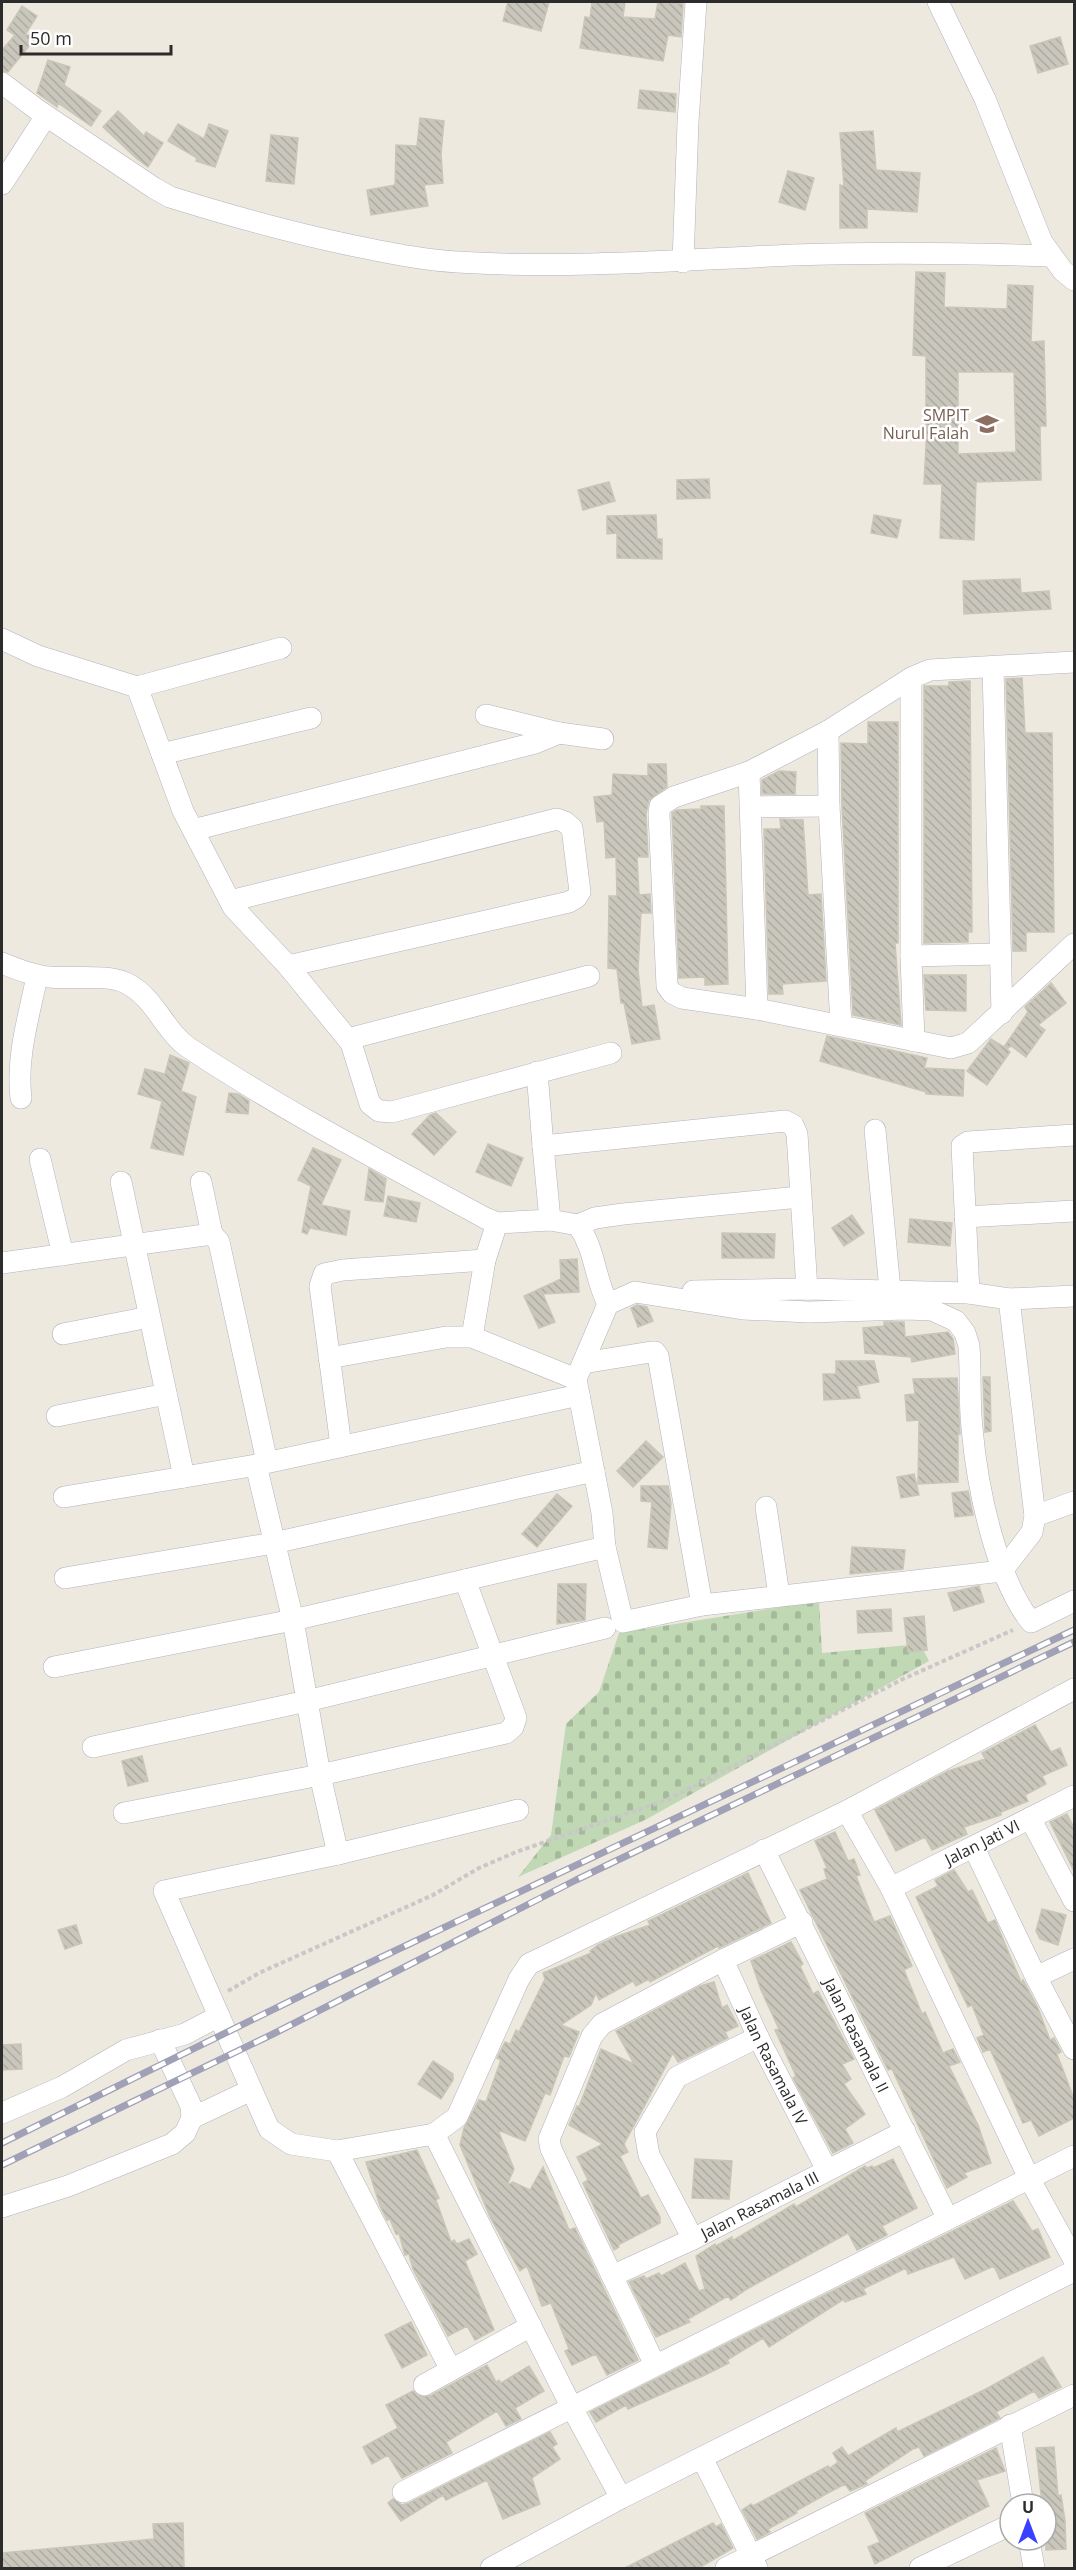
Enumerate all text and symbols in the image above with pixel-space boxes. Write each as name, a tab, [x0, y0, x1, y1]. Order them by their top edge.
scale bar	[21, 18, 171, 56]
text: 50 m	[30, 26, 72, 50]
place label: SMPIT Nurul Falah	[883, 404, 969, 444]
school or university icon: SMPIT Nurul Falah	[974, 411, 1000, 437]
street label: Jalan Jati VI	[939, 1814, 1023, 1871]
street label: Jalan Rasamala II	[818, 1973, 894, 2096]
street label: Jalan Rasamala IV	[734, 2001, 813, 2129]
street label: Jalan Rasamala III	[695, 2166, 823, 2245]
north arrow	[998, 2492, 1058, 2552]
text: U	[1022, 2496, 1034, 2518]

